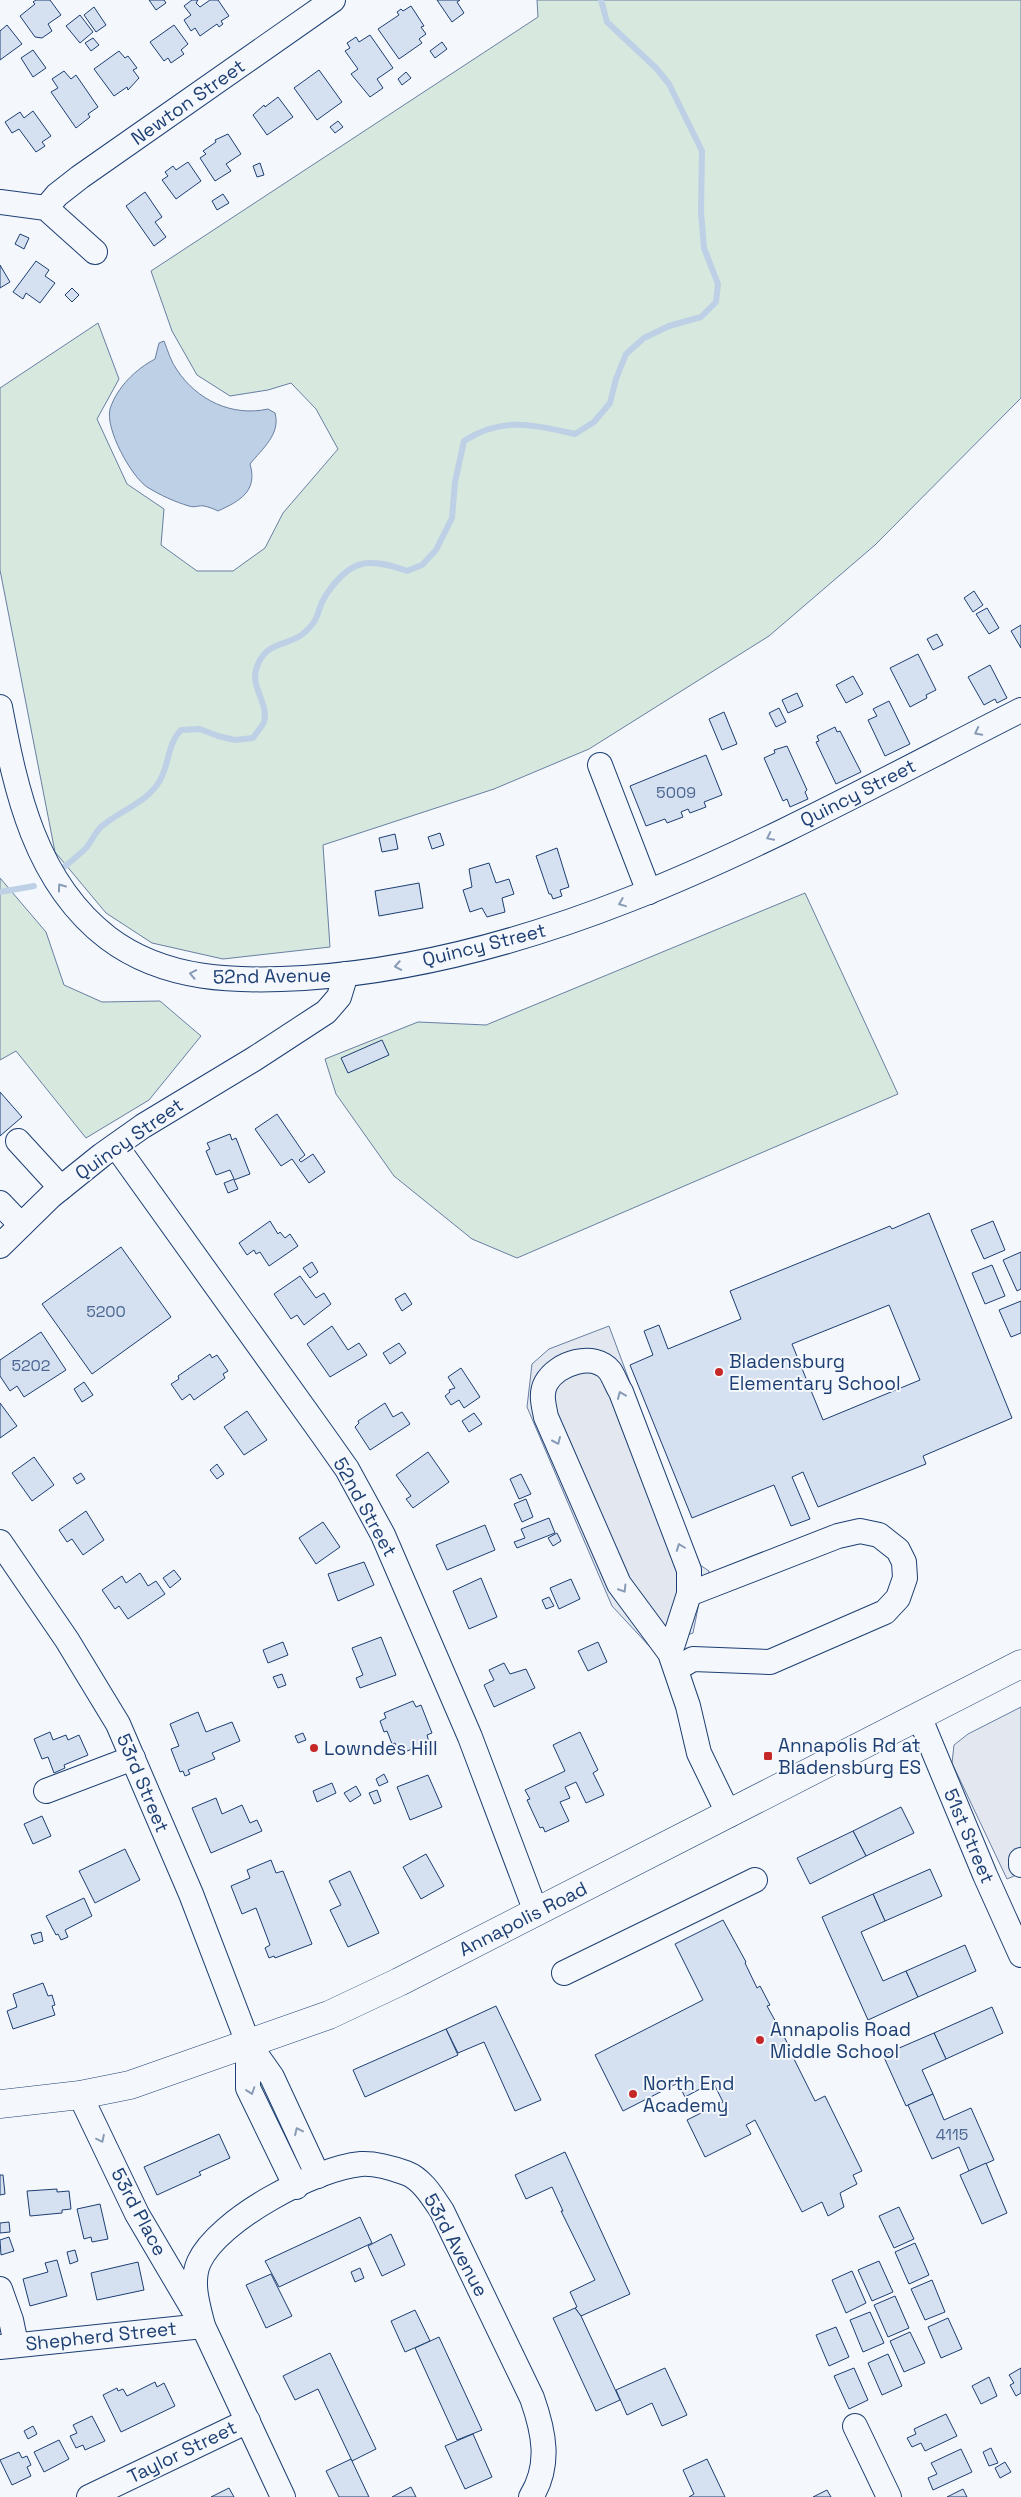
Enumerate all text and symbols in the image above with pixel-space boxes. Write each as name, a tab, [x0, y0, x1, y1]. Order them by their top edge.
street label: Newton Street	[126, 53, 250, 151]
one-way arrow	[974, 726, 983, 736]
street label: Quincy Street	[796, 753, 920, 833]
house number: 5009	[656, 782, 696, 803]
one-way arrow	[766, 831, 775, 841]
one-way arrow	[59, 884, 67, 893]
one-way arrow	[618, 897, 627, 908]
street label: Quincy Street	[420, 918, 548, 972]
one-way arrow	[394, 960, 403, 971]
street label: 52nd Avenue	[213, 962, 331, 990]
one-way arrow	[188, 970, 197, 980]
street label: Quincy Street	[70, 1092, 188, 1186]
house number: 5200	[86, 1301, 126, 1322]
place label: Bladensburg Elementary School	[729, 1349, 901, 1396]
house number: 5202	[11, 1355, 51, 1376]
marker: Bladensburg Elementary School	[713, 1366, 725, 1378]
one-way arrow	[617, 1391, 628, 1400]
one-way arrow	[550, 1436, 561, 1445]
street label: 52nd Street	[328, 1453, 402, 1561]
one-way arrow	[676, 1543, 686, 1551]
one-way arrow	[616, 1584, 626, 1593]
street label: 53rd Street	[111, 1730, 175, 1836]
place label: Annapolis Rd at Bladensburg ES	[778, 1733, 921, 1780]
place label: Lowndes Hill	[324, 1736, 438, 1761]
marker: Lowndes Hill	[308, 1742, 320, 1754]
marker: Annapolis Rd at Bladensburg ES	[762, 1750, 774, 1762]
street label: 51st Street	[938, 1785, 1000, 1887]
street label: Annapolis Road	[455, 1876, 591, 1962]
place label: Annapolis Road Middle School	[770, 2017, 911, 2064]
marker: Annapolis Road Middle School	[754, 2034, 766, 2046]
place label: North End Academy	[643, 2071, 734, 2118]
one-way arrow	[245, 2087, 255, 2095]
marker: North End Academy	[627, 2088, 639, 2100]
house number: 4115	[936, 2124, 968, 2145]
one-way arrow	[293, 2127, 304, 2136]
one-way arrow	[95, 2134, 105, 2143]
street label: 53rd Place	[105, 2164, 173, 2260]
street label: 53rd Avenue	[418, 2189, 494, 2301]
street label: Shepherd Street	[24, 2316, 178, 2356]
street label: Taylor Street	[123, 2415, 241, 2489]

